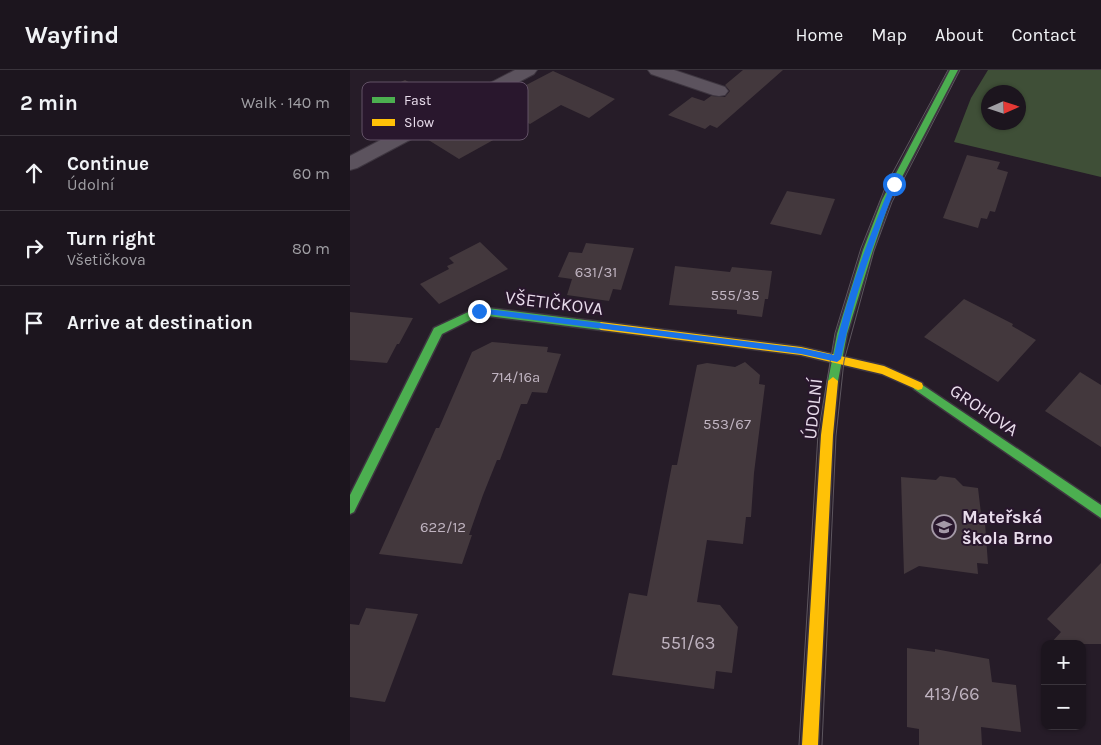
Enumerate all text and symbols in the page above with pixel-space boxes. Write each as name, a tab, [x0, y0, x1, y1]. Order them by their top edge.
text: Wayfind	[25, 21, 119, 49]
text: Home	[795, 24, 843, 46]
text: Map	[871, 24, 907, 46]
text: About	[935, 24, 984, 46]
text: Contact	[1012, 24, 1076, 46]
legend	[362, 82, 528, 140]
north arrow	[981, 85, 1026, 130]
text: 2 min	[20, 91, 78, 115]
text: Fast	[404, 92, 431, 109]
text: Walk · 140 m	[241, 93, 330, 112]
text: Slow	[404, 114, 434, 131]
text: Continue	[67, 153, 149, 175]
icon: ahead	[20, 159, 48, 187]
text: 60 m	[293, 164, 330, 183]
route start	[883, 173, 906, 196]
text: Údolní	[67, 175, 115, 194]
text: Turn right	[67, 228, 156, 250]
icon: right	[20, 234, 48, 262]
text: 80 m	[292, 239, 330, 258]
text: Všetičkova	[67, 250, 146, 269]
house number: 631/31	[575, 263, 617, 281]
street label: VŠETIČKOVA	[504, 286, 604, 320]
house number: 555/35	[710, 286, 760, 304]
route end	[468, 300, 491, 323]
icon: arrive	[20, 309, 48, 337]
text: Arrive at destination	[67, 312, 253, 334]
house number: 714/16a	[492, 368, 540, 386]
street label: ÚDOLNÍ	[798, 376, 827, 440]
street label: GROHOVA	[946, 379, 1022, 441]
house number: 553/67	[703, 415, 751, 433]
place label: Mateřská škola Brno	[962, 506, 1053, 549]
school or university icon: Mateřská škola Brno	[931, 514, 957, 540]
house number: 622/12	[420, 518, 466, 536]
house number: 551/63	[661, 632, 715, 654]
map controls	[1041, 640, 1086, 730]
button: +	[1041, 640, 1086, 685]
house number: 413/66	[924, 683, 980, 705]
button: −	[1041, 685, 1086, 730]

